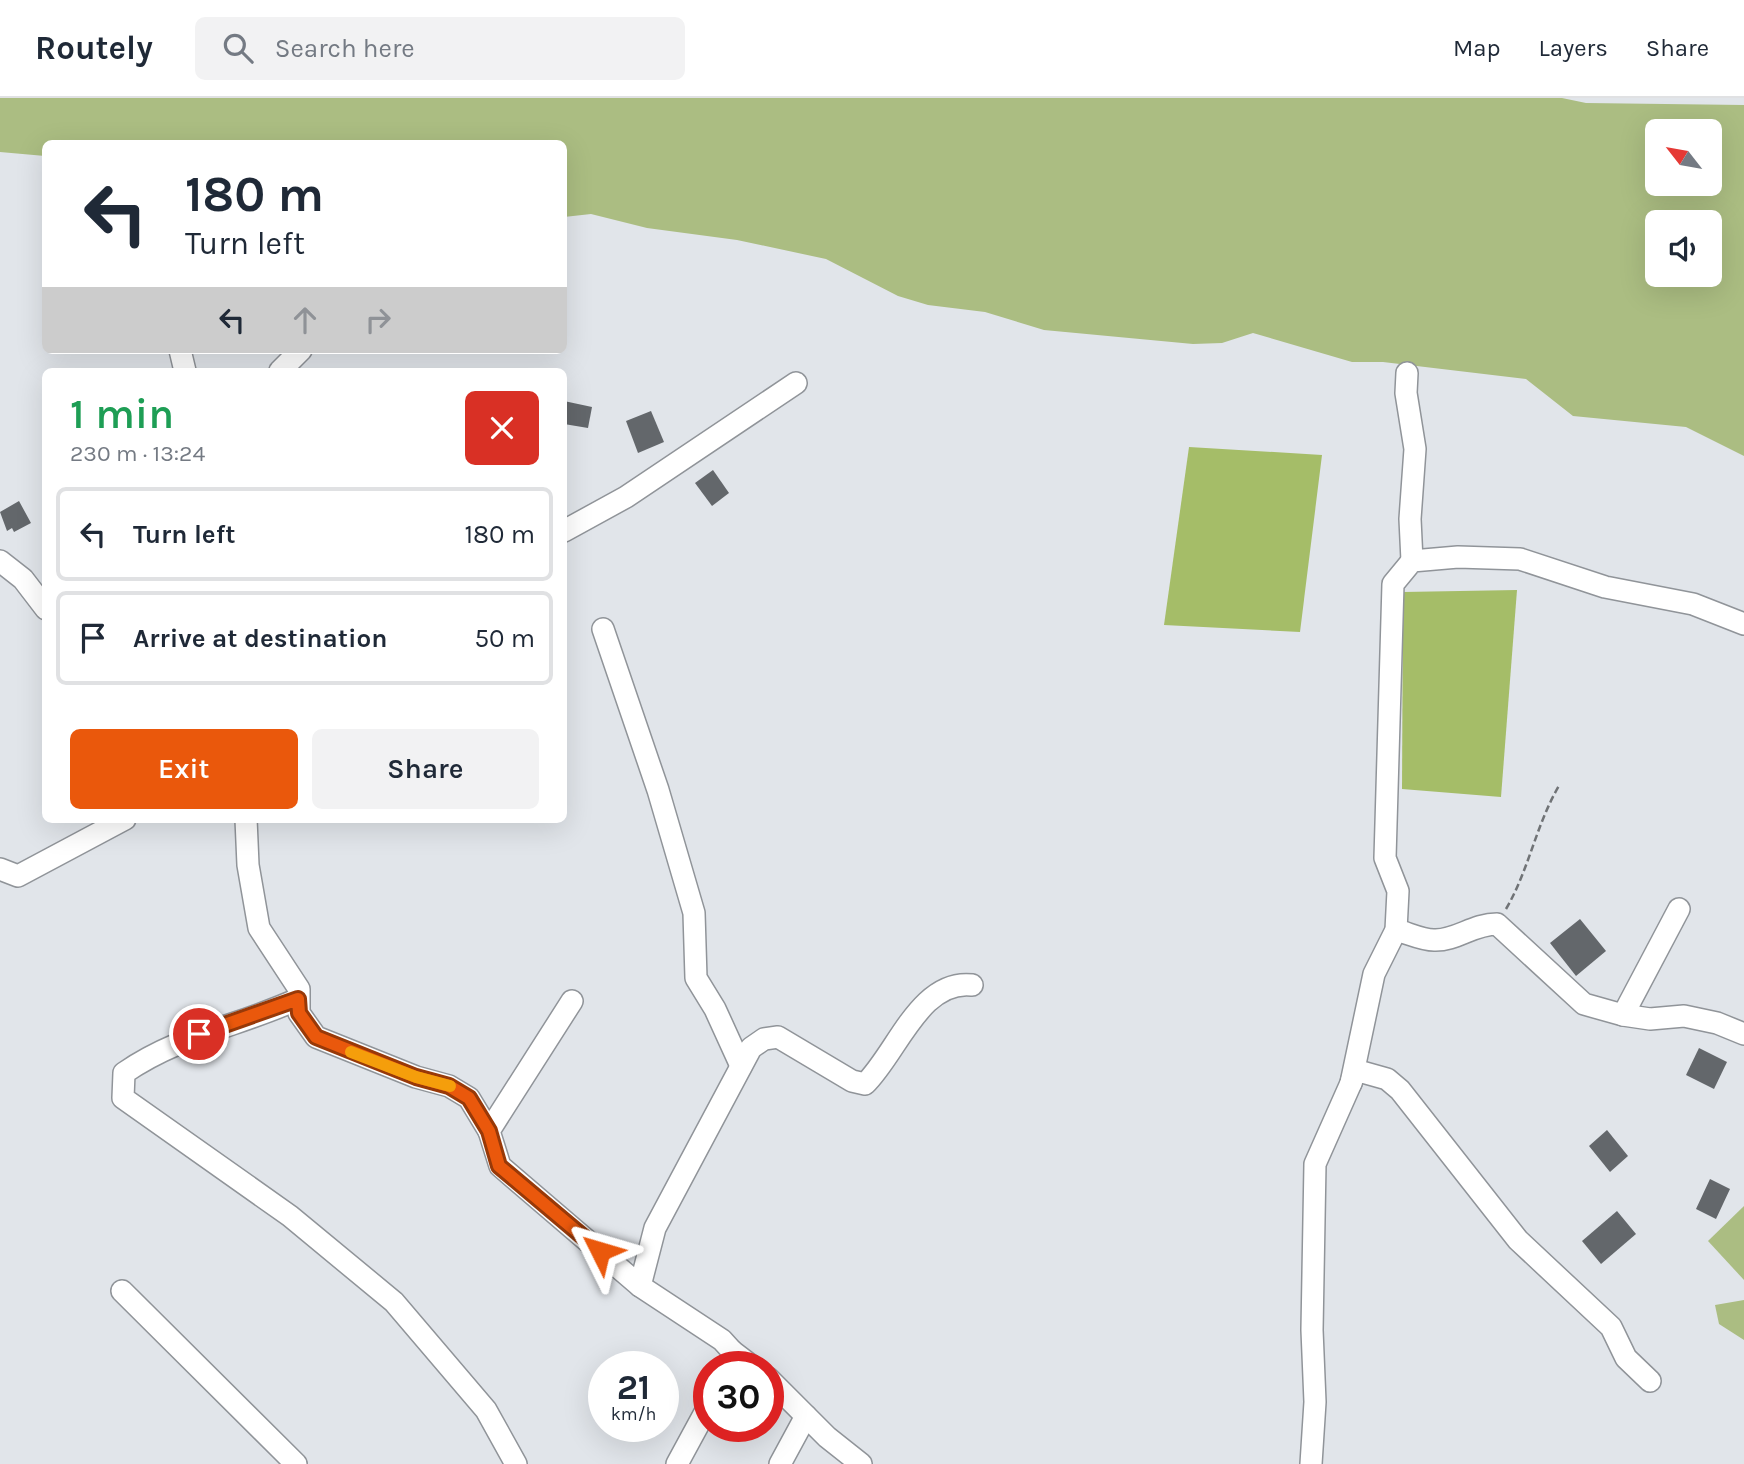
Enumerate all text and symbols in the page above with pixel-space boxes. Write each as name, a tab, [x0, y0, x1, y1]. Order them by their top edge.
search box	[195, 17, 685, 80]
text: Routely	[35, 29, 153, 67]
icon: search	[219, 29, 257, 67]
text: Search here	[275, 33, 415, 64]
text: Map	[1453, 34, 1501, 62]
text: Layers	[1539, 34, 1608, 62]
text: Share	[1646, 34, 1709, 62]
north arrow	[1645, 119, 1722, 196]
map controls	[1645, 119, 1722, 287]
text: 180 m	[185, 166, 324, 223]
icon: left	[70, 168, 161, 259]
button: sound	[1645, 210, 1722, 287]
text: Turn left	[185, 225, 305, 262]
icon: left	[213, 301, 251, 339]
icon: ahead	[286, 301, 324, 339]
icon: right	[359, 301, 397, 339]
text: 1 min	[70, 389, 174, 439]
button: close	[465, 391, 539, 465]
text: 230 m · 13:24	[70, 440, 205, 467]
icon: left	[74, 515, 112, 553]
text: Turn left	[133, 519, 235, 550]
text: 180 m	[465, 519, 535, 550]
icon: arrive	[74, 619, 112, 657]
text: Arrive at destination	[133, 623, 387, 654]
text: 50 m	[474, 623, 535, 654]
button: Exit	[70, 729, 298, 809]
button: Share	[312, 729, 539, 809]
pin	[169, 1004, 229, 1064]
icon: arrive	[180, 1015, 218, 1053]
position arrow	[563, 1214, 637, 1288]
speed limit sign: 30	[693, 1351, 784, 1442]
text: 21	[617, 1367, 650, 1408]
text: km/h	[611, 1403, 656, 1425]

